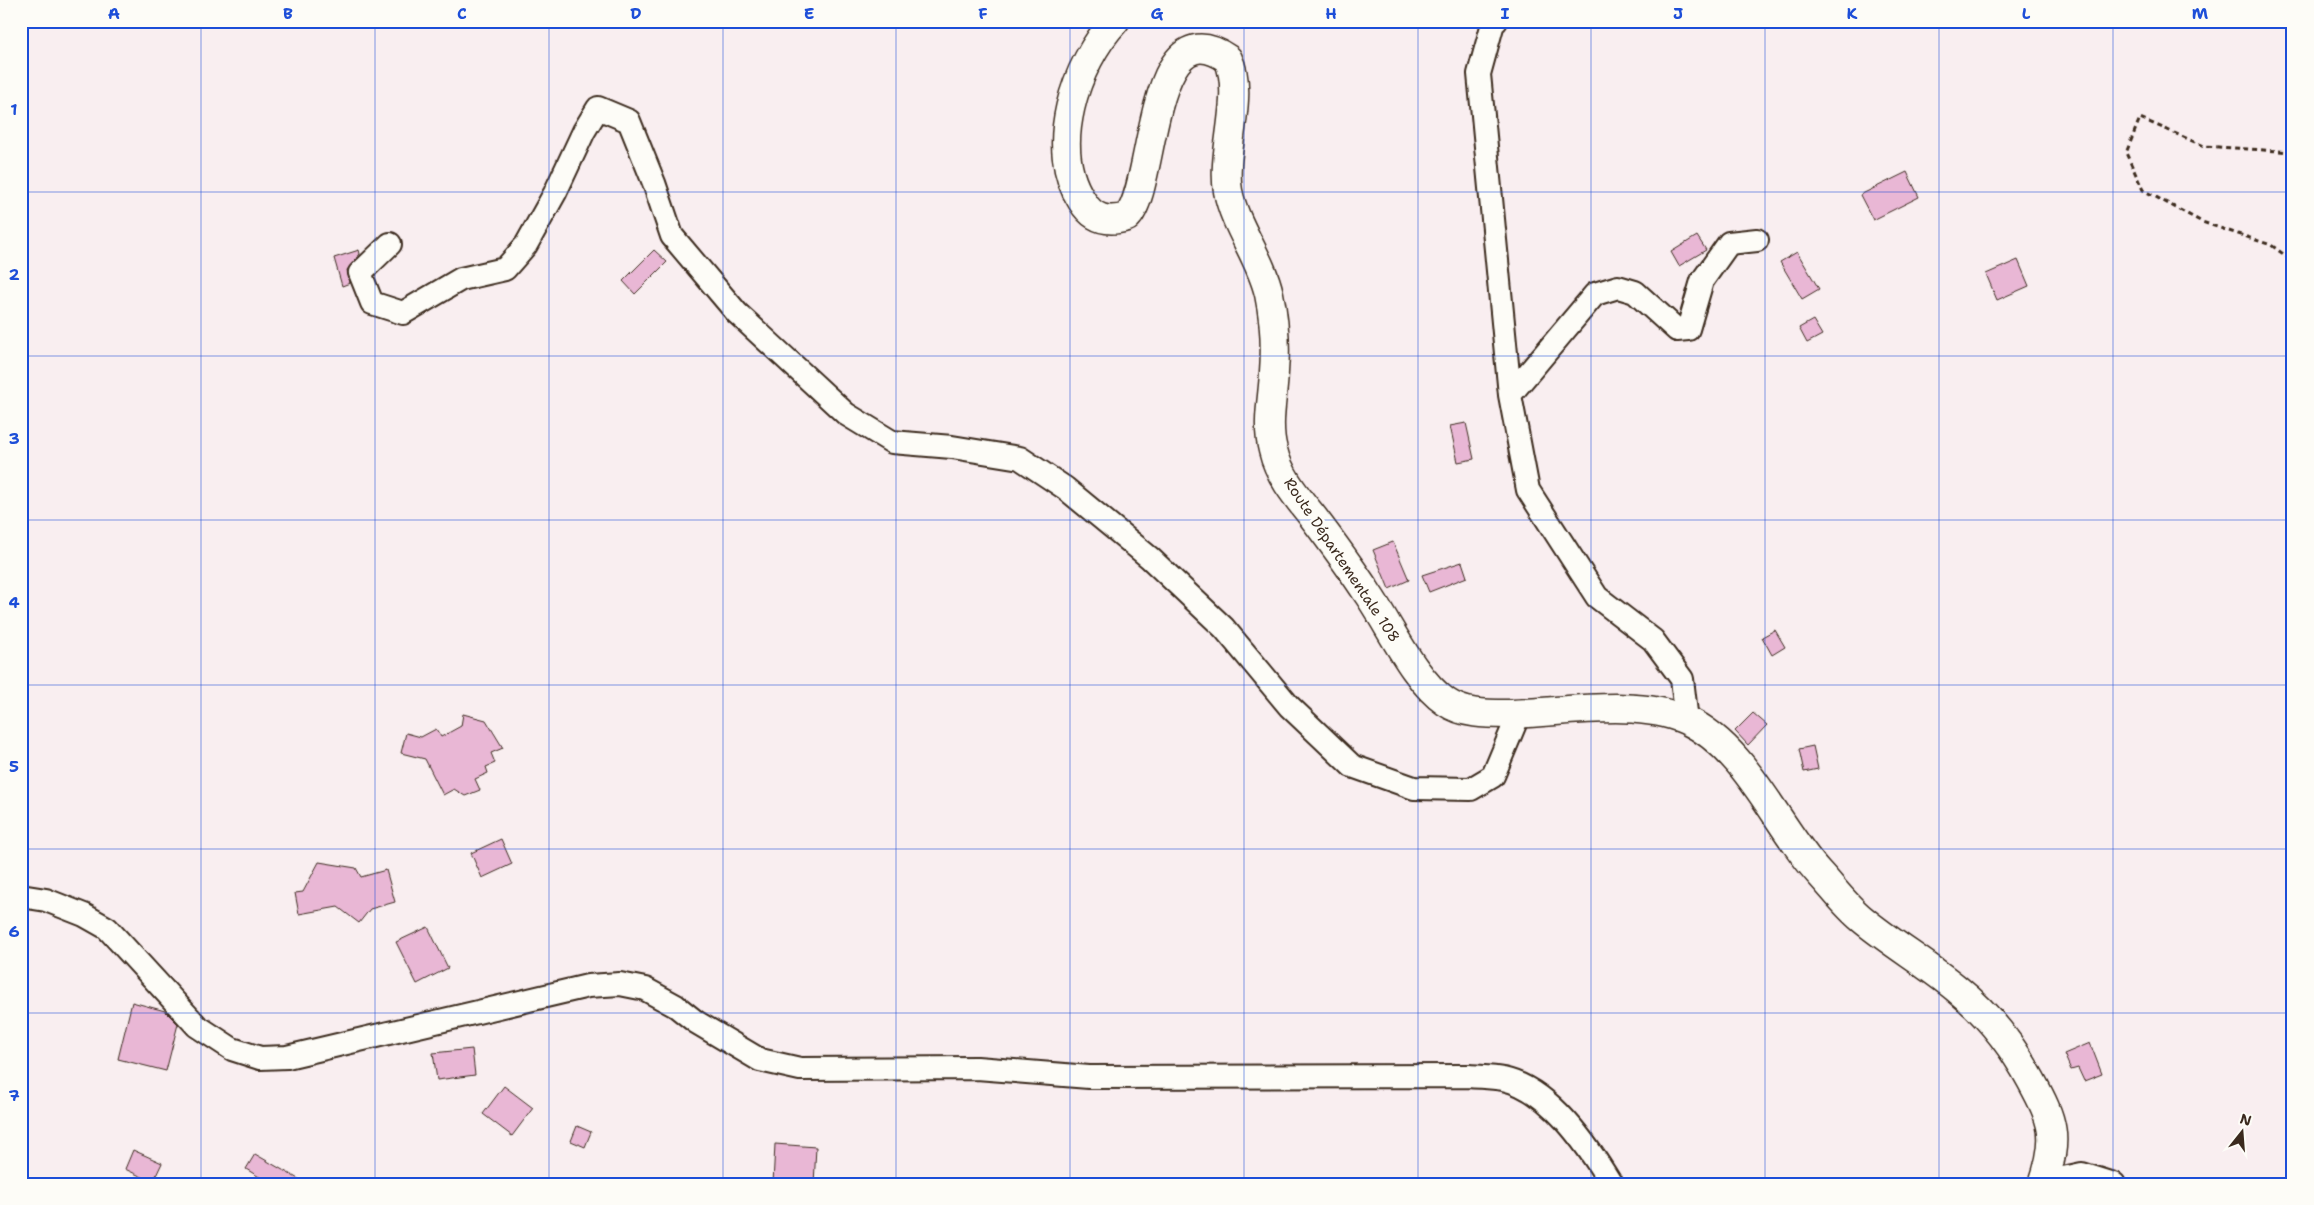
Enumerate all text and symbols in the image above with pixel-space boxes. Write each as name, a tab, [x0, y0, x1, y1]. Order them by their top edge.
text: A	[108, 3, 120, 24]
text: B	[283, 3, 293, 24]
text: C	[457, 3, 467, 24]
text: D	[630, 3, 642, 24]
text: E	[804, 3, 814, 24]
text: F	[978, 3, 988, 24]
text: G	[1151, 3, 1164, 24]
text: H	[1325, 3, 1337, 24]
text: I	[1501, 3, 1510, 24]
text: J	[1673, 3, 1683, 24]
text: K	[1847, 3, 1858, 24]
text: L	[2022, 3, 2031, 24]
text: M	[2192, 3, 2209, 24]
text: 1	[10, 99, 18, 120]
text: 2	[8, 264, 20, 285]
text: 3	[8, 428, 20, 449]
street label: Route Départementale 108	[1279, 474, 1405, 646]
text: 4	[8, 592, 20, 613]
text: 5	[9, 756, 19, 777]
text: 6	[8, 921, 20, 942]
text: 7	[8, 1085, 20, 1106]
north arrow	[2216, 1108, 2266, 1158]
text: N	[2238, 1109, 2254, 1130]

